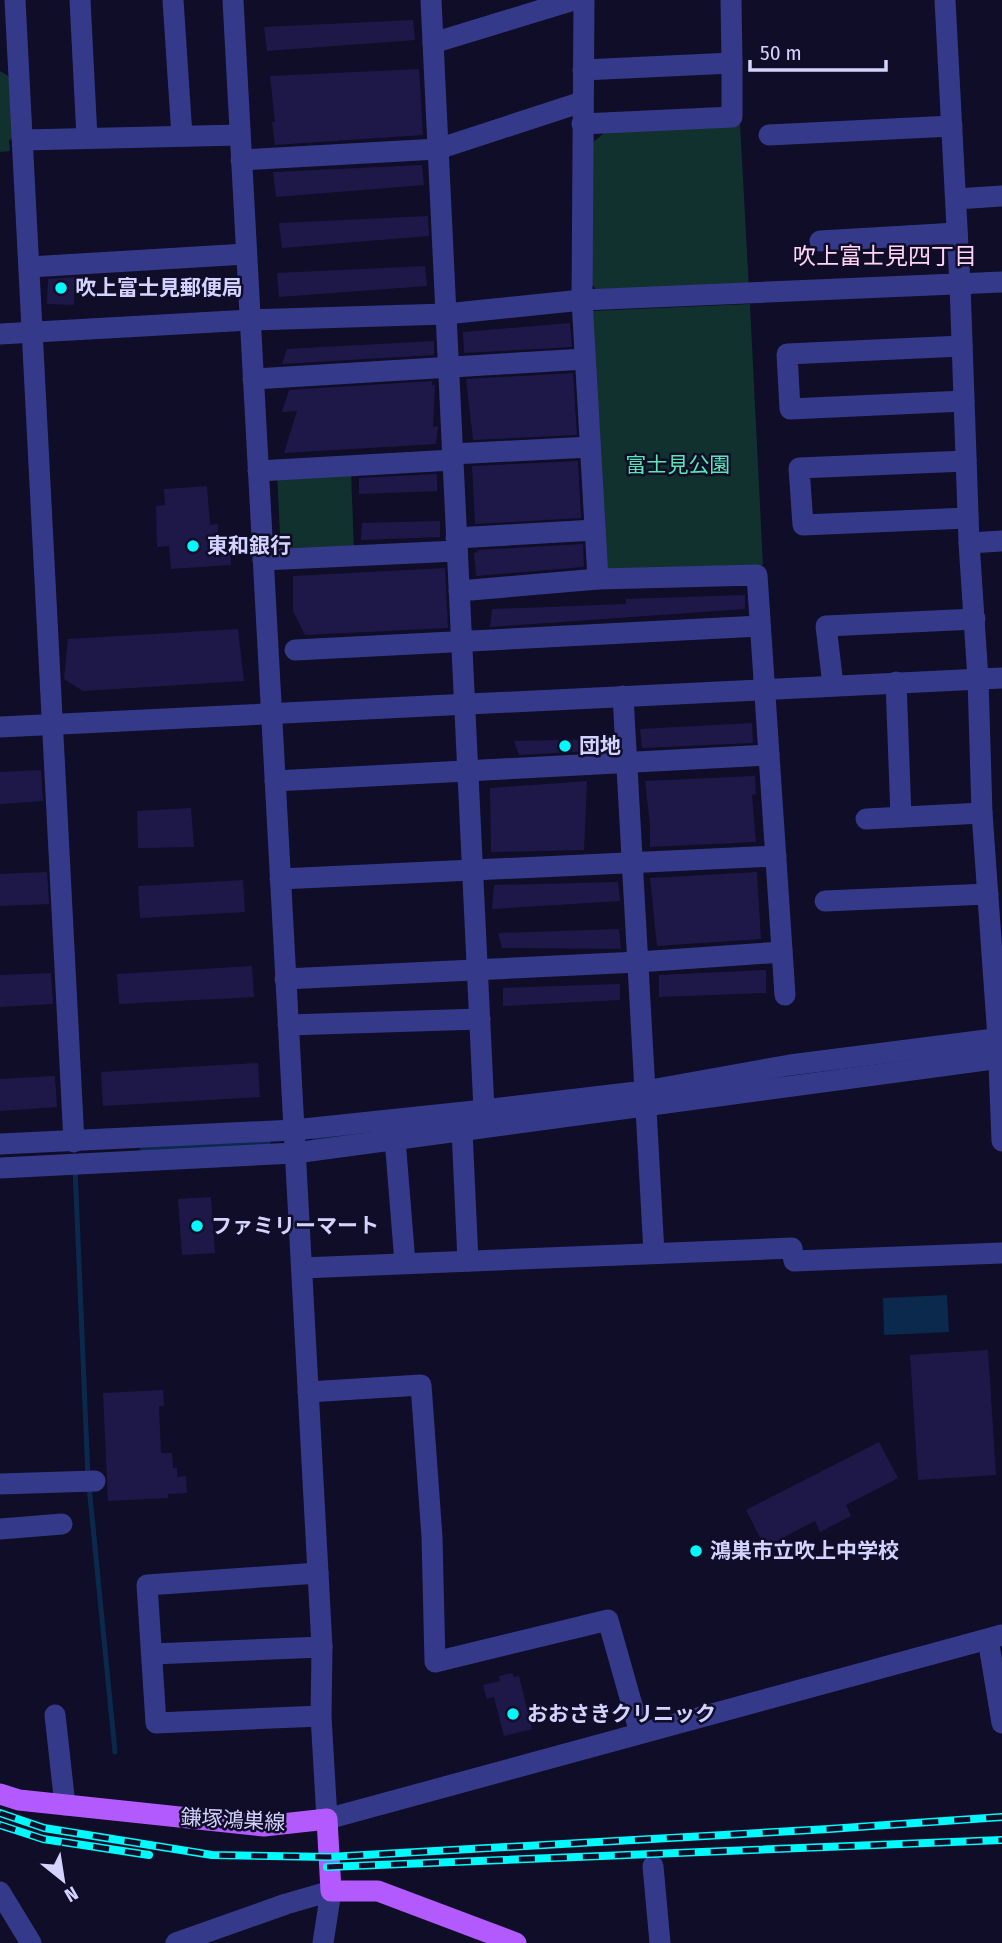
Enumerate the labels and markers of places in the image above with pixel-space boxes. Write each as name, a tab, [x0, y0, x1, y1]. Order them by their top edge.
place label: 吹上富士見郵便局	[75, 275, 243, 301]
marker: 吹上富士見郵便局	[53, 280, 69, 296]
place label: 東和銀行	[207, 533, 291, 559]
marker: 東和銀行	[185, 538, 201, 554]
place label: 団地	[579, 733, 621, 759]
marker: 団地	[557, 738, 573, 754]
place label: ファミリーマート	[211, 1213, 379, 1239]
marker: ファミリーマート	[189, 1218, 205, 1234]
place label: 鴻巣市立吹上中学校	[710, 1538, 899, 1564]
marker: 鴻巣市立吹上中学校	[688, 1543, 704, 1559]
place label: おおさきクリニック	[527, 1701, 716, 1727]
marker: おおさきクリニック	[505, 1706, 521, 1722]

